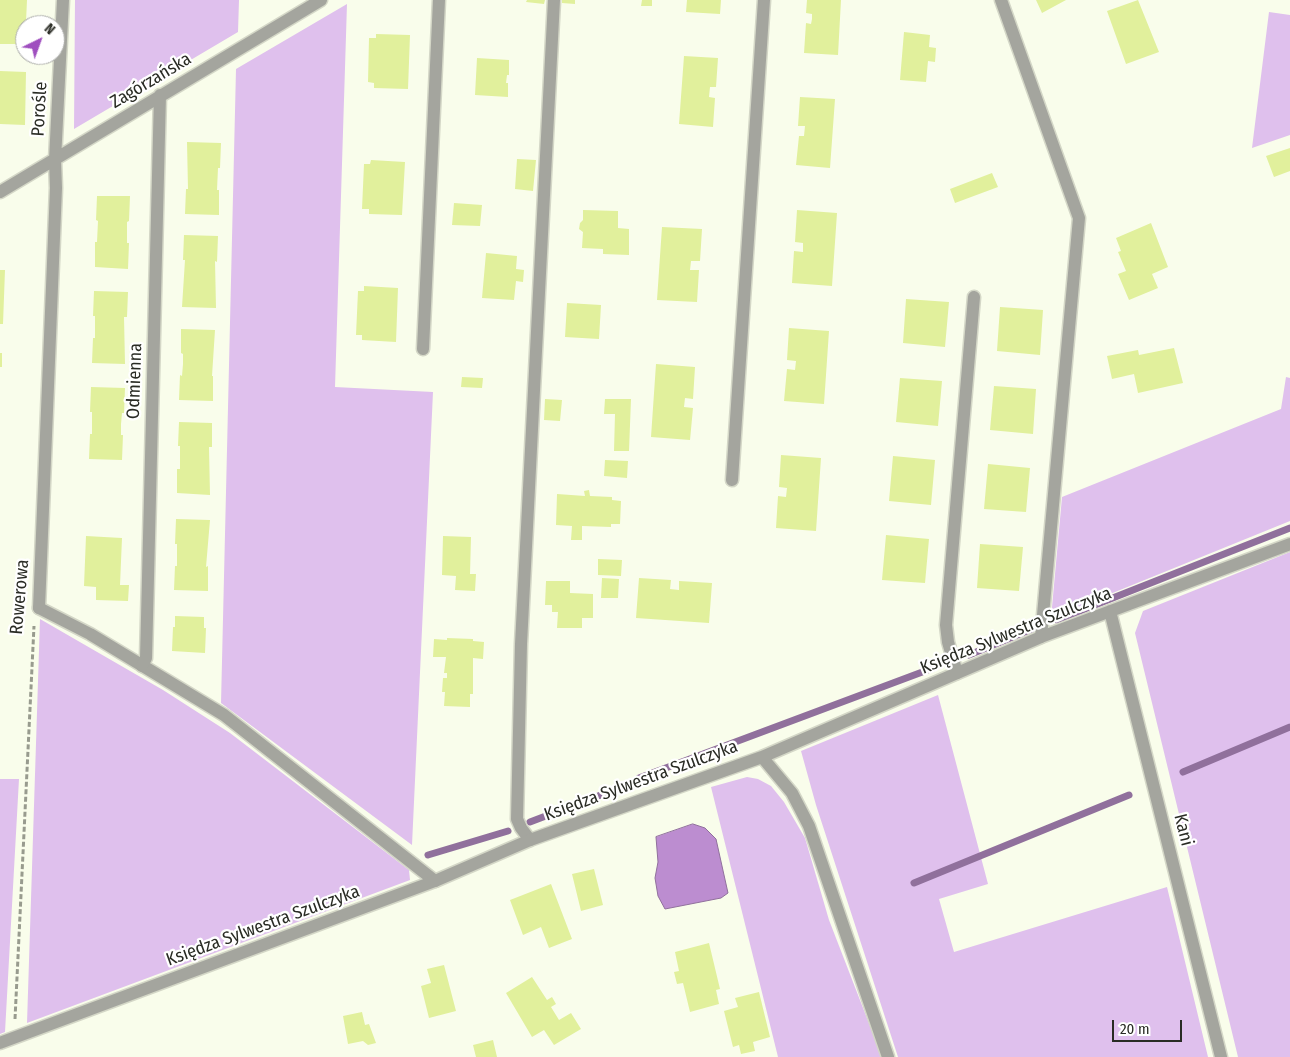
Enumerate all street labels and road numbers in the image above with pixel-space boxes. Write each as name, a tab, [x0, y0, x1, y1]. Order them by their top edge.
street label: Zagórzańska	[107, 48, 195, 114]
street label: Porośle	[28, 81, 52, 137]
street label: Odmienna	[123, 343, 147, 419]
street label: Rowerowa	[6, 559, 34, 635]
street label: Księdza Sylwestra Szulczyka	[917, 583, 1115, 679]
street label: Księdza Sylwestra Szulczyka	[541, 736, 741, 826]
street label: Kani	[1169, 812, 1197, 848]
street label: Księdza Sylwestra Szulczyka	[163, 881, 363, 971]

